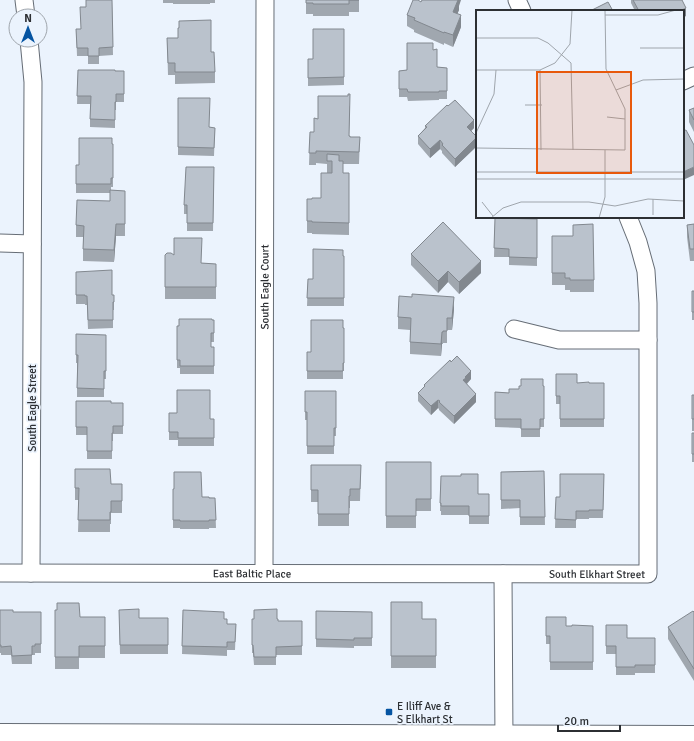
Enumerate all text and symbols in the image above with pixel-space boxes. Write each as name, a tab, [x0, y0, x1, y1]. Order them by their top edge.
north arrow	[8, 8, 48, 48]
inset map	[476, 10, 684, 218]
text: N	[24, 12, 32, 25]
street label: South Eagle Court	[258, 244, 271, 330]
street label: South Eagle Street	[26, 364, 39, 452]
street label: East Baltic Place	[213, 567, 291, 580]
street label: South Elkhart Street	[549, 567, 645, 580]
place label: E Iliff Ave & S Elkhart St	[397, 700, 453, 726]
marker: E Iliff Ave & S Elkhart St	[384, 707, 394, 717]
scale bar	[558, 707, 620, 733]
text: 20 m	[564, 714, 589, 729]

